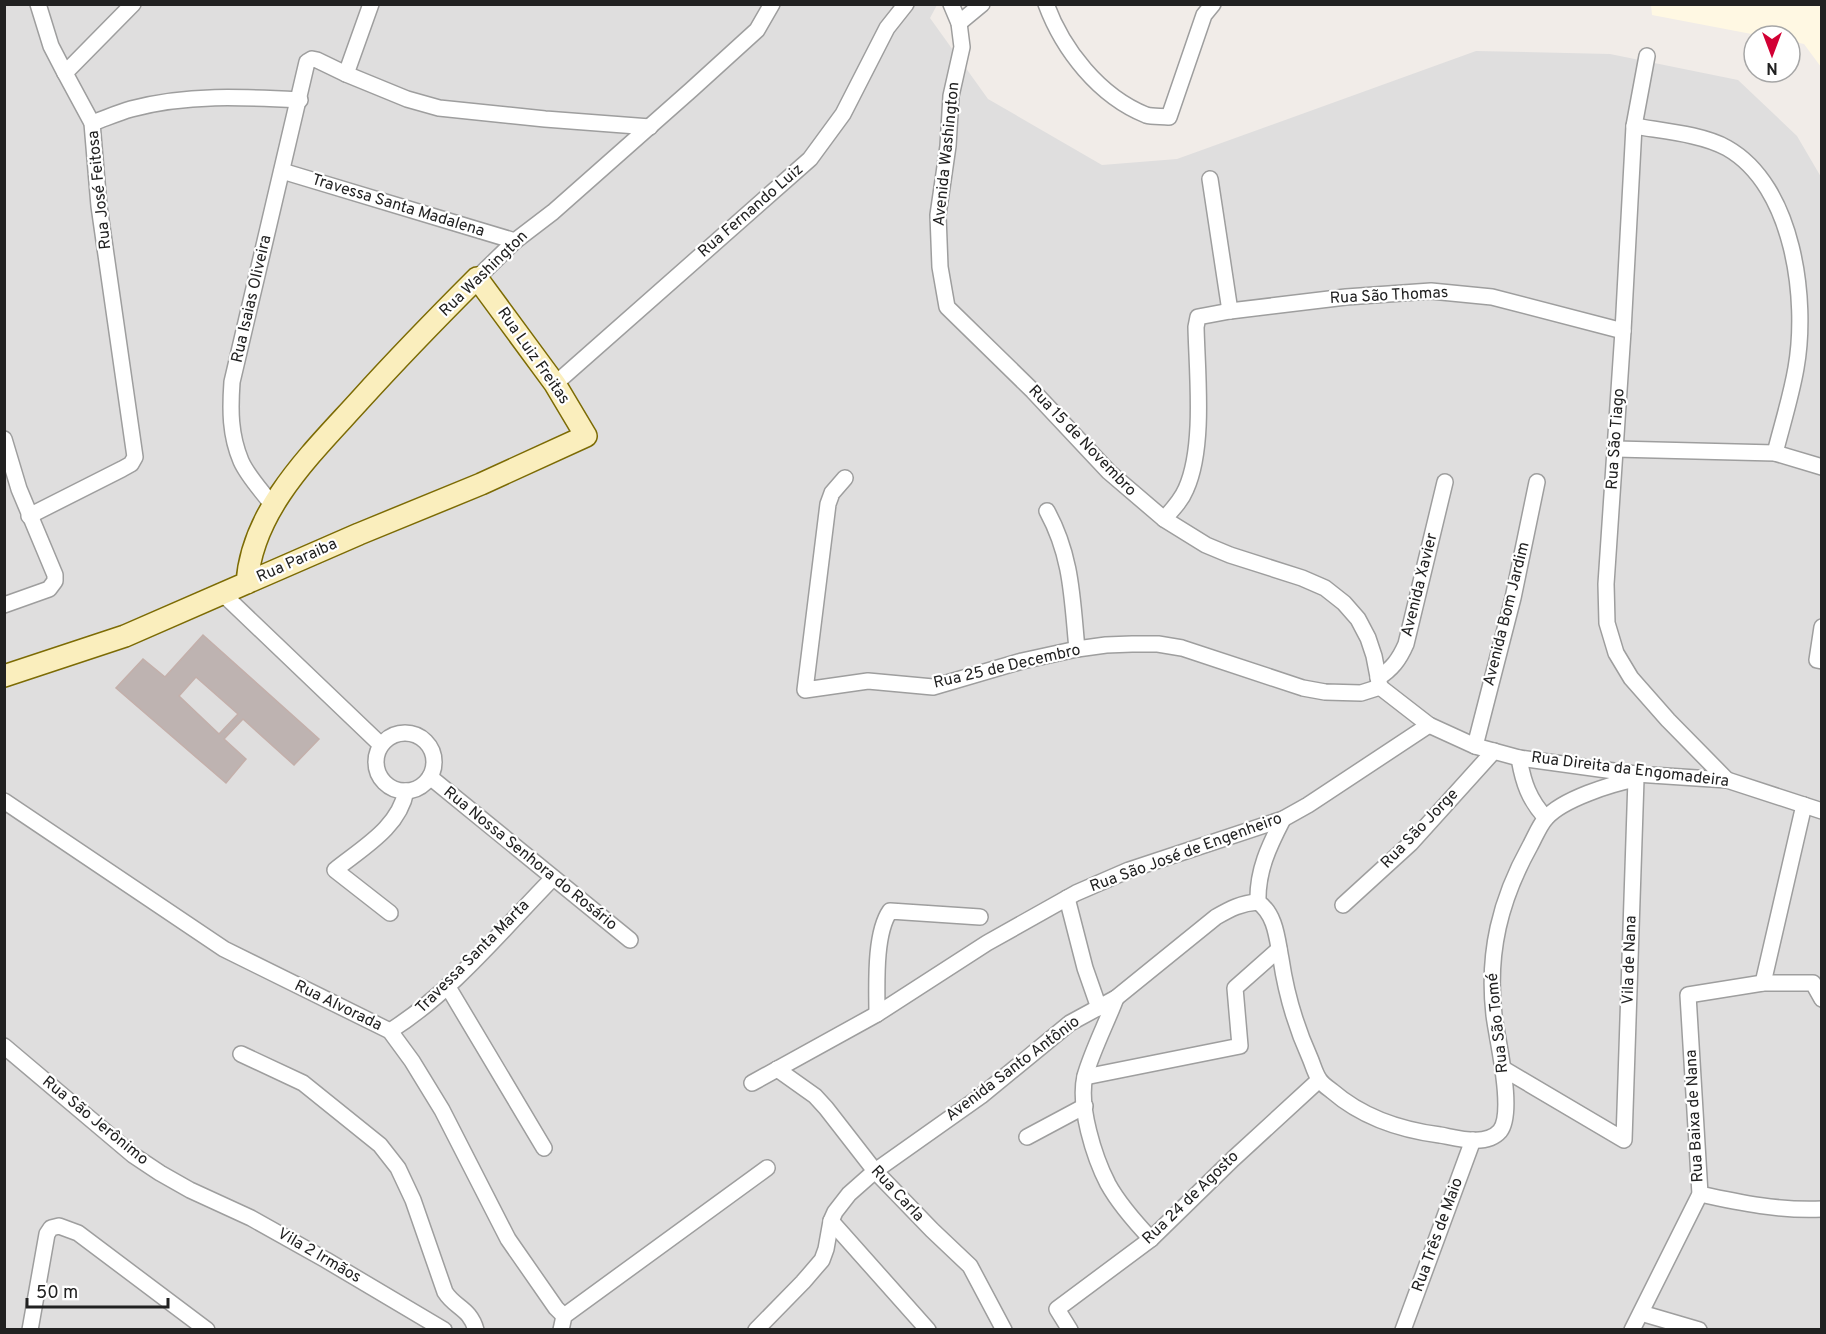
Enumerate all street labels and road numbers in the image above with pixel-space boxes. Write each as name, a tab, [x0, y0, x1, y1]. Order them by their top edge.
street label: Avenida Washington	[929, 81, 965, 227]
street label: Rua José Feitosa	[84, 129, 116, 251]
street label: Rua Fernando Luiz	[694, 160, 808, 262]
street label: Travessa Santa Madalena	[309, 170, 487, 242]
street label: Rua Washington	[436, 227, 532, 321]
street label: Rua Isaias Oliveira	[228, 233, 276, 365]
street label: Rua São Thomas	[1329, 283, 1449, 309]
street label: Rua Luiz Freitas	[492, 304, 574, 408]
street label: Rua 15 de Novembro	[1024, 381, 1140, 501]
street label: Rua São Tiago	[1602, 388, 1630, 490]
street label: Avenida Xavier	[1397, 531, 1443, 639]
street label: Rua Paraiba	[254, 534, 340, 588]
street label: Avenida Bom Jardim	[1479, 540, 1535, 688]
street label: Rua 25 de Decembro	[932, 640, 1083, 694]
street label: Rua Direita da Engomadeira	[1530, 748, 1730, 792]
street label: Rua Nossa Senhora do Rosário	[439, 783, 621, 935]
street label: Rua São Jorge	[1377, 785, 1463, 873]
street label: Rua São José de Engenheiro	[1087, 809, 1285, 897]
street label: Travessa Santa Marta	[412, 896, 534, 1018]
street label: Vila de Nana	[1618, 915, 1642, 1005]
street label: Rua São Tomé	[1483, 972, 1513, 1074]
street label: Rua Alvorada	[291, 976, 385, 1036]
street label: Avenida Santo Antônio	[942, 1012, 1084, 1126]
street label: Rua Baixa de Nana	[1682, 1049, 1708, 1183]
street label: Rua São Jerônimo	[38, 1072, 152, 1170]
street label: Rua 24 de Agosto	[1139, 1147, 1243, 1249]
street label: Rua Carla	[866, 1162, 928, 1226]
street label: Rua Três de Maio	[1408, 1175, 1468, 1295]
street label: Vila 2 Irmãos	[274, 1224, 364, 1288]

